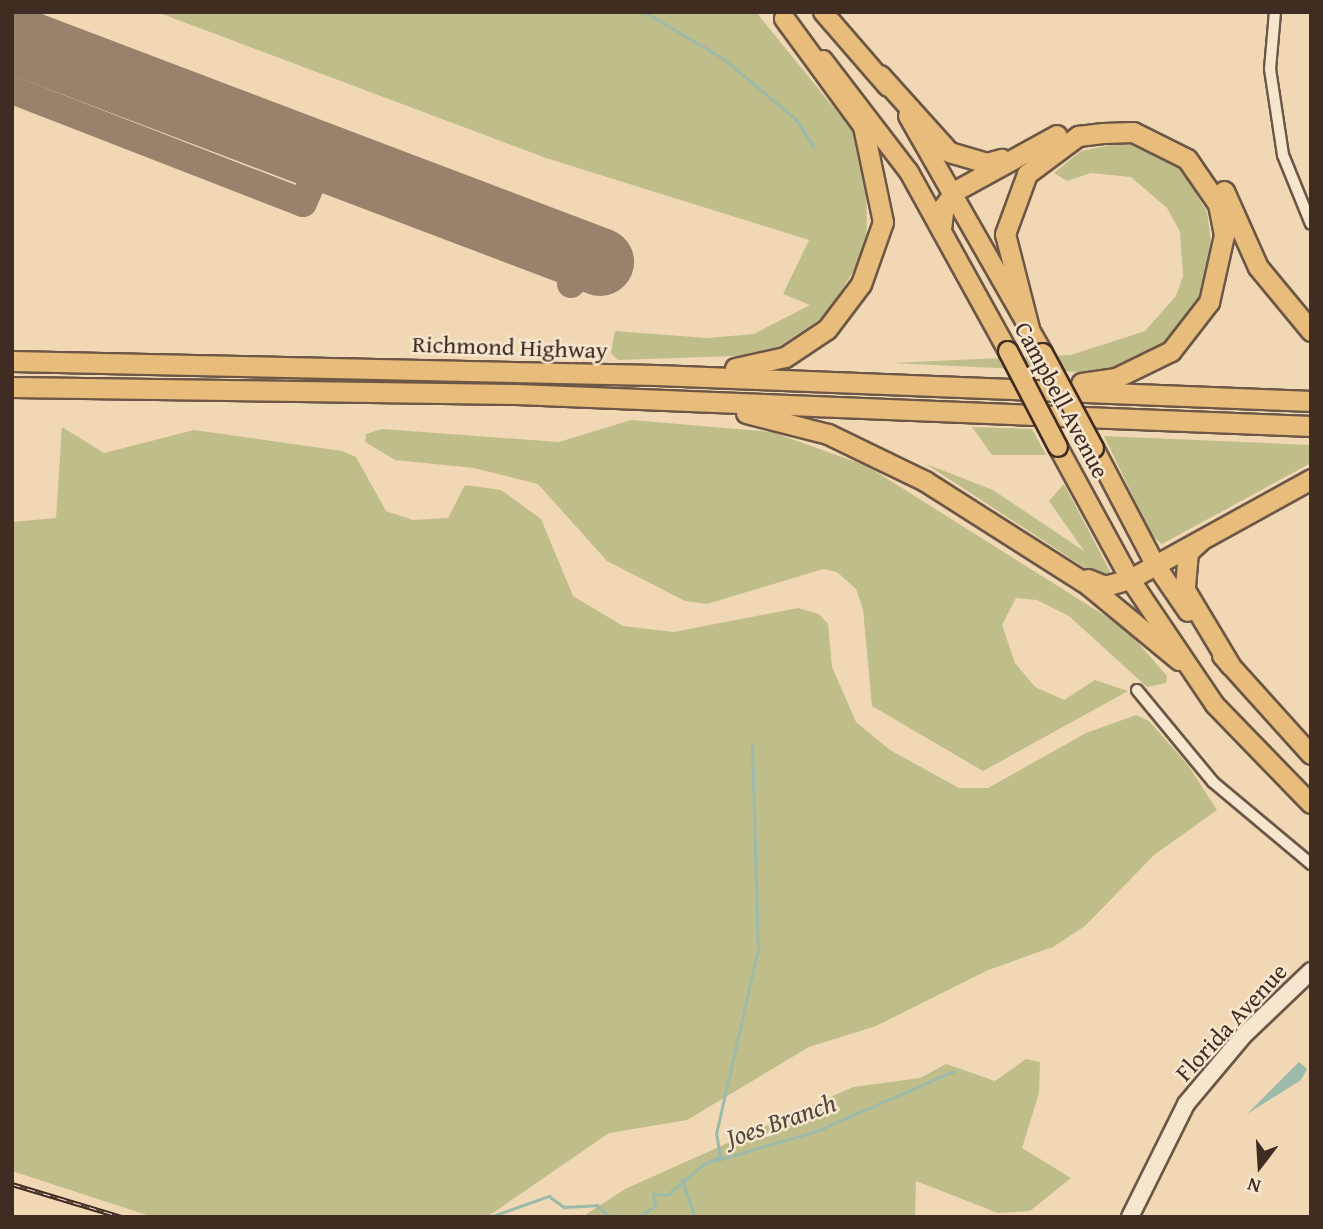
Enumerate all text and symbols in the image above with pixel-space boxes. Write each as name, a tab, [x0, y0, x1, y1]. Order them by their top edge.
street label: Campbell Avenue	[1009, 317, 1115, 483]
street label: Richmond Highway	[412, 329, 608, 365]
street label: Florida Avenue	[1169, 957, 1293, 1087]
water label: Joes Branch	[722, 1087, 840, 1153]
north arrow	[1225, 1131, 1295, 1201]
text: N	[1244, 1171, 1264, 1201]

